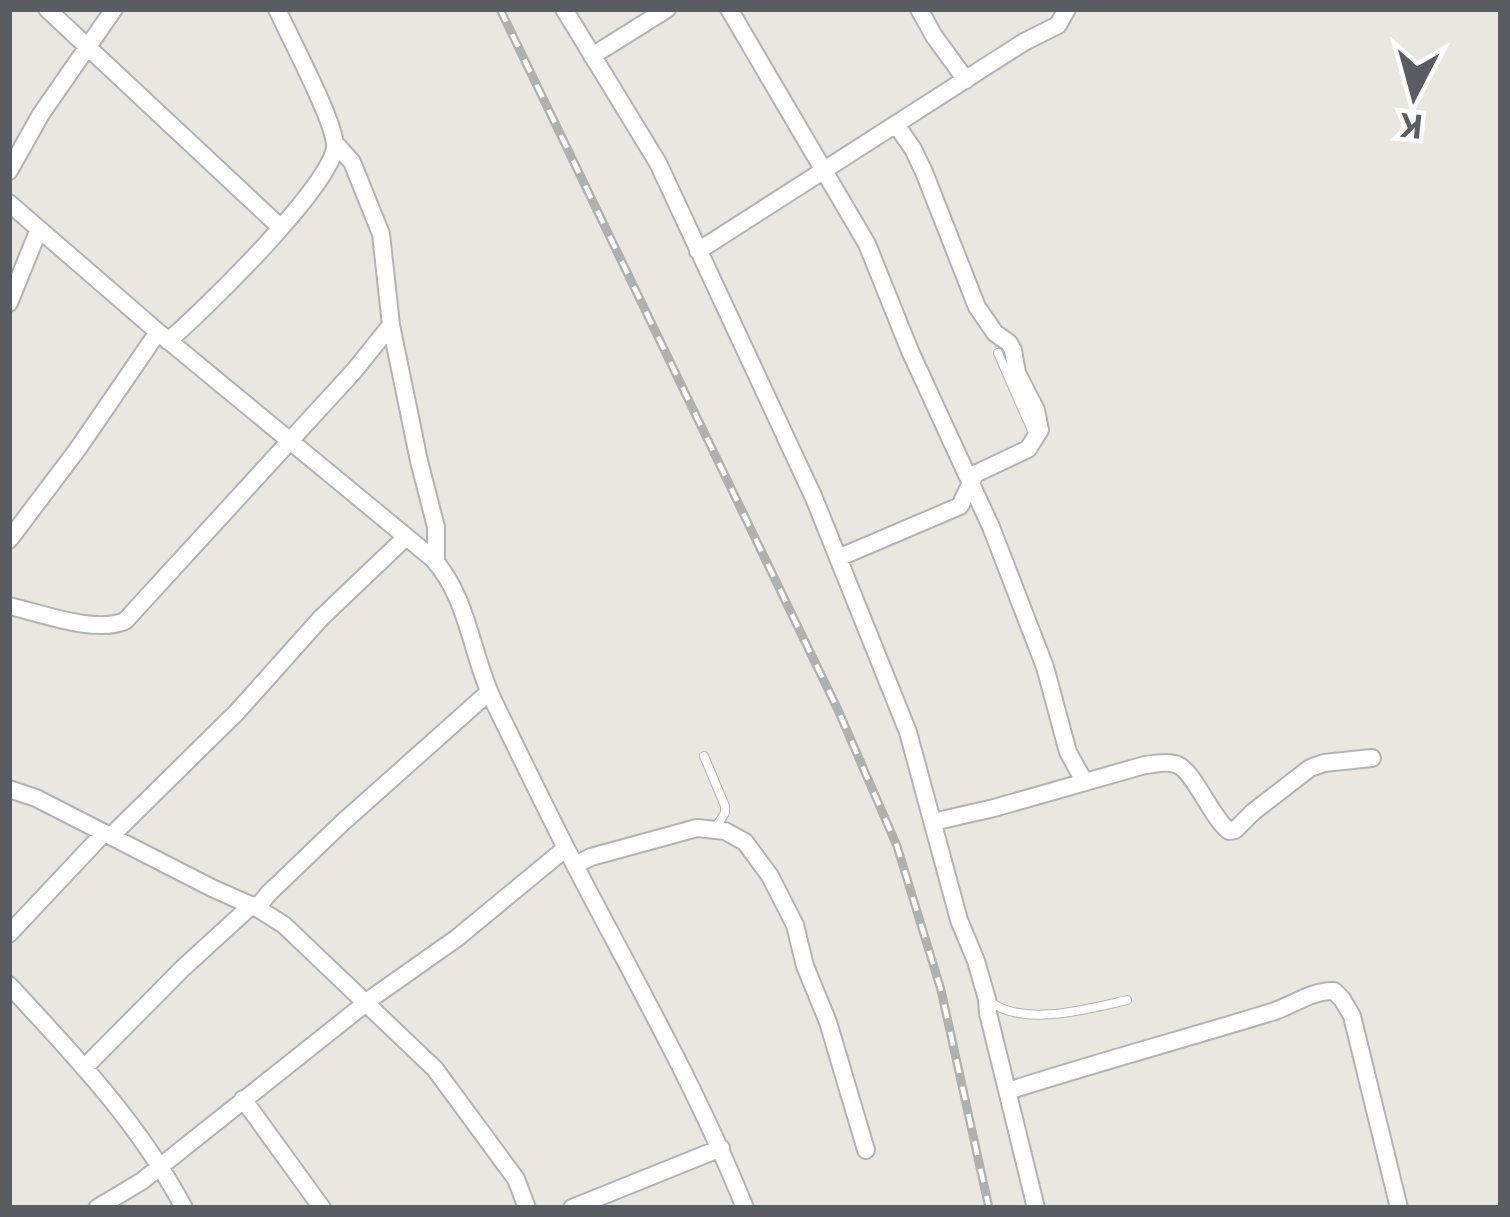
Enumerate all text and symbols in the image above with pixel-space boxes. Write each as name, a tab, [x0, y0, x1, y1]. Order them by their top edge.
north arrow	[1354, 36, 1474, 156]
text: K	[1397, 106, 1425, 146]

